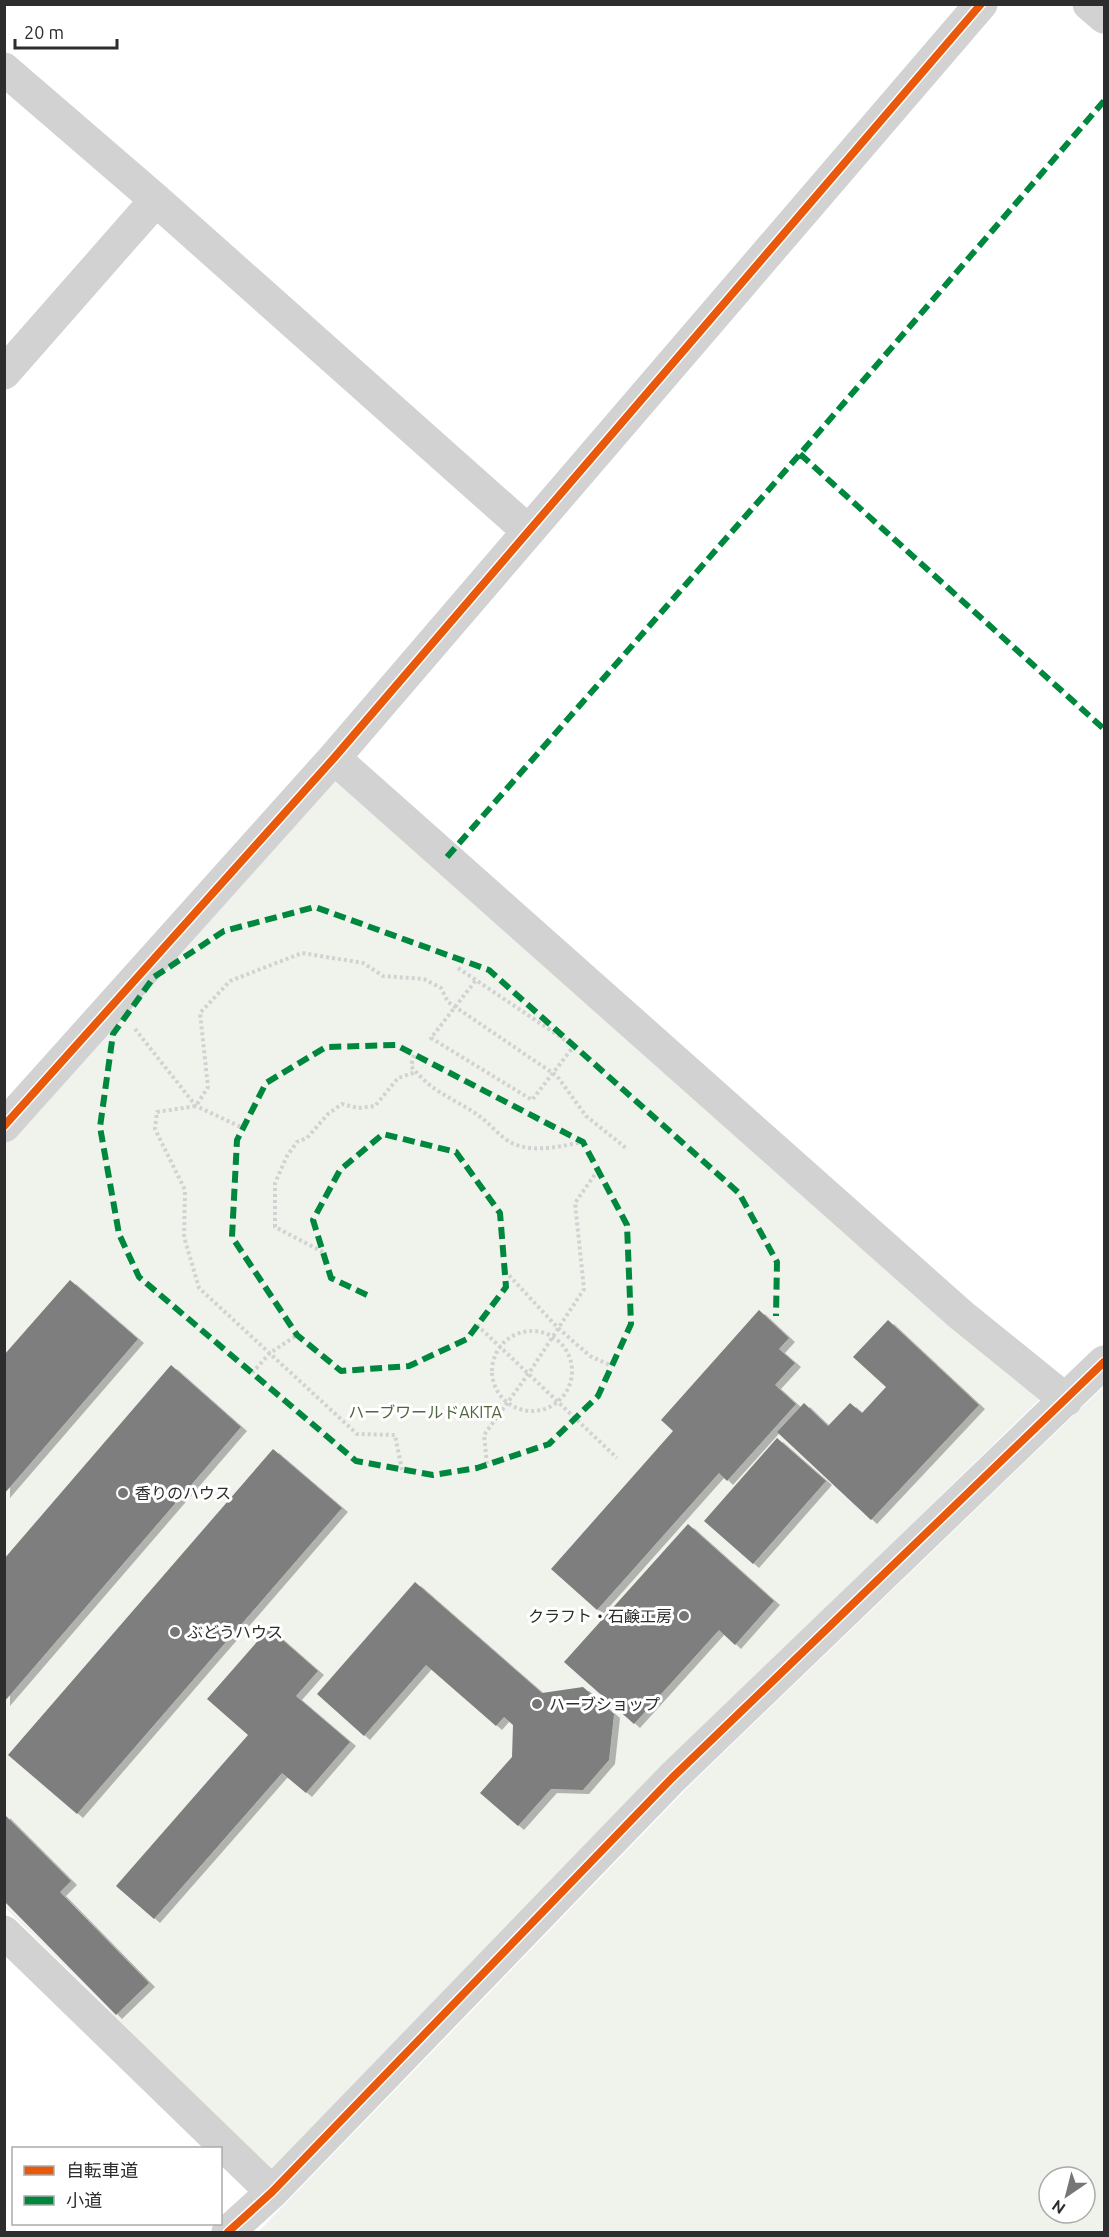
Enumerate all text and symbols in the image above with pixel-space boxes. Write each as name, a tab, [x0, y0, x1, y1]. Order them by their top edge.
scale bar	[15, 12, 117, 50]
text: 20 m	[24, 22, 64, 42]
park label: ハーブワールドAKITA	[348, 1403, 502, 1421]
place label: 香りのハウス	[135, 1484, 231, 1502]
marker: 香りのハウス	[116, 1486, 130, 1500]
place label: クラフト・石鹸工房	[528, 1607, 672, 1625]
marker: クラフト・石鹸工房	[677, 1609, 691, 1623]
place label: ぶどうハウス	[187, 1623, 283, 1641]
marker: ぶどうハウス	[168, 1625, 182, 1639]
place label: ハーブショップ	[549, 1695, 660, 1713]
marker: ハーブショップ	[530, 1697, 544, 1711]
legend	[12, 2147, 222, 2225]
text: 自転車道	[66, 2160, 138, 2180]
north arrow	[1037, 2165, 1097, 2225]
text: 小道	[66, 2190, 102, 2210]
text: N	[1048, 2196, 1068, 2218]

